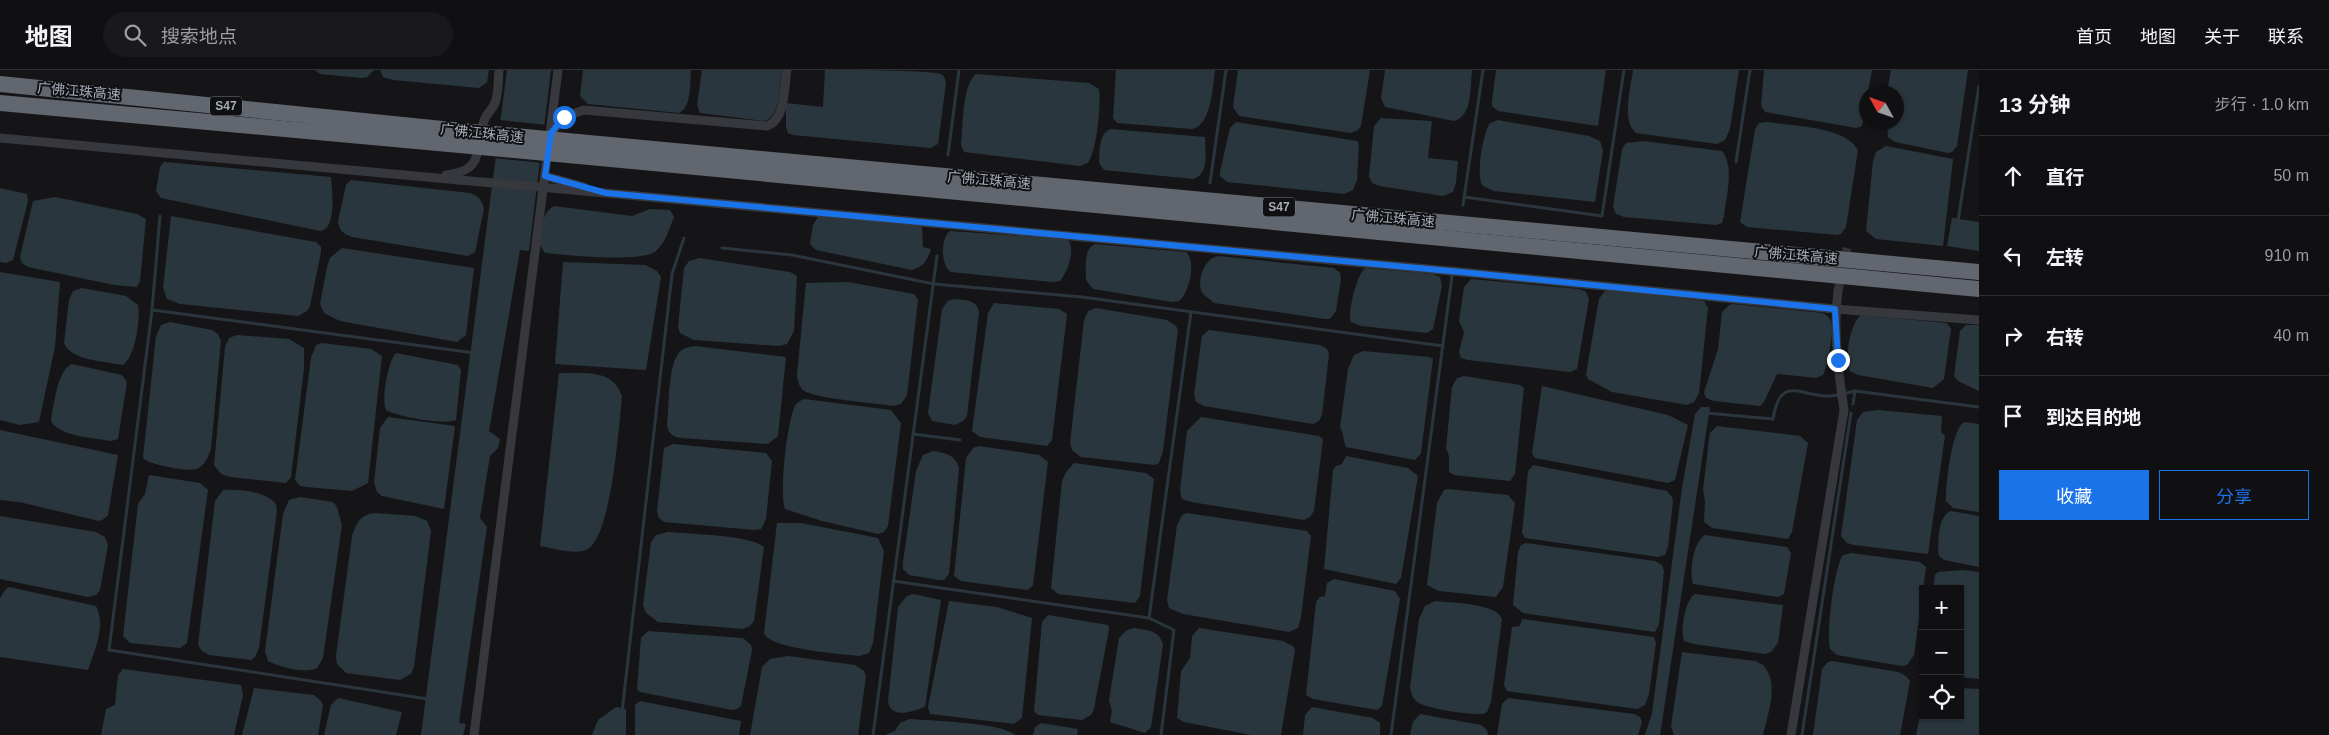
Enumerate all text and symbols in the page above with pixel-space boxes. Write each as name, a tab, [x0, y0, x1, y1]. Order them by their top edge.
search box	[103, 12, 453, 57]
icon: search	[121, 21, 149, 49]
text: 地图	[25, 23, 73, 50]
text: 搜索地点	[161, 26, 237, 47]
text: 首页	[2076, 27, 2112, 47]
text: 地图	[2140, 27, 2176, 47]
text: 关于	[2204, 27, 2240, 47]
text: 联系	[2268, 27, 2304, 47]
street label: 广佛江珠高速	[36, 79, 122, 103]
north arrow	[1859, 85, 1904, 130]
text: 13 分钟	[1999, 93, 2070, 116]
text: 步行 · 1.0 km	[2215, 96, 2309, 113]
road number: S47	[210, 97, 242, 116]
route start	[553, 106, 576, 129]
street label: 广佛江珠高速	[439, 121, 525, 145]
icon: ahead	[1999, 162, 2027, 190]
text: 直行	[2046, 167, 2084, 188]
text: 50 m	[2273, 167, 2309, 184]
street label: 广佛江珠高速	[946, 168, 1032, 192]
road number: S47	[1263, 198, 1295, 216]
street label: 广佛江珠高速	[1350, 206, 1436, 230]
icon: left	[1999, 242, 2027, 270]
street label: 广佛江珠高速	[1753, 243, 1839, 267]
text: 左转	[2046, 247, 2084, 268]
text: 910 m	[2265, 247, 2309, 264]
icon: right	[1999, 322, 2027, 350]
text: 右转	[2046, 327, 2084, 348]
text: 40 m	[2273, 327, 2309, 344]
route end	[1827, 349, 1850, 372]
icon: arrive	[1999, 402, 2027, 430]
text: 到达目的地	[2046, 407, 2141, 428]
button: 收藏	[1999, 470, 2149, 520]
button: 分享	[2159, 470, 2309, 520]
map controls	[1919, 585, 1964, 720]
button: +	[1919, 585, 1964, 630]
button: −	[1919, 630, 1964, 675]
button: locate	[1919, 675, 1964, 720]

